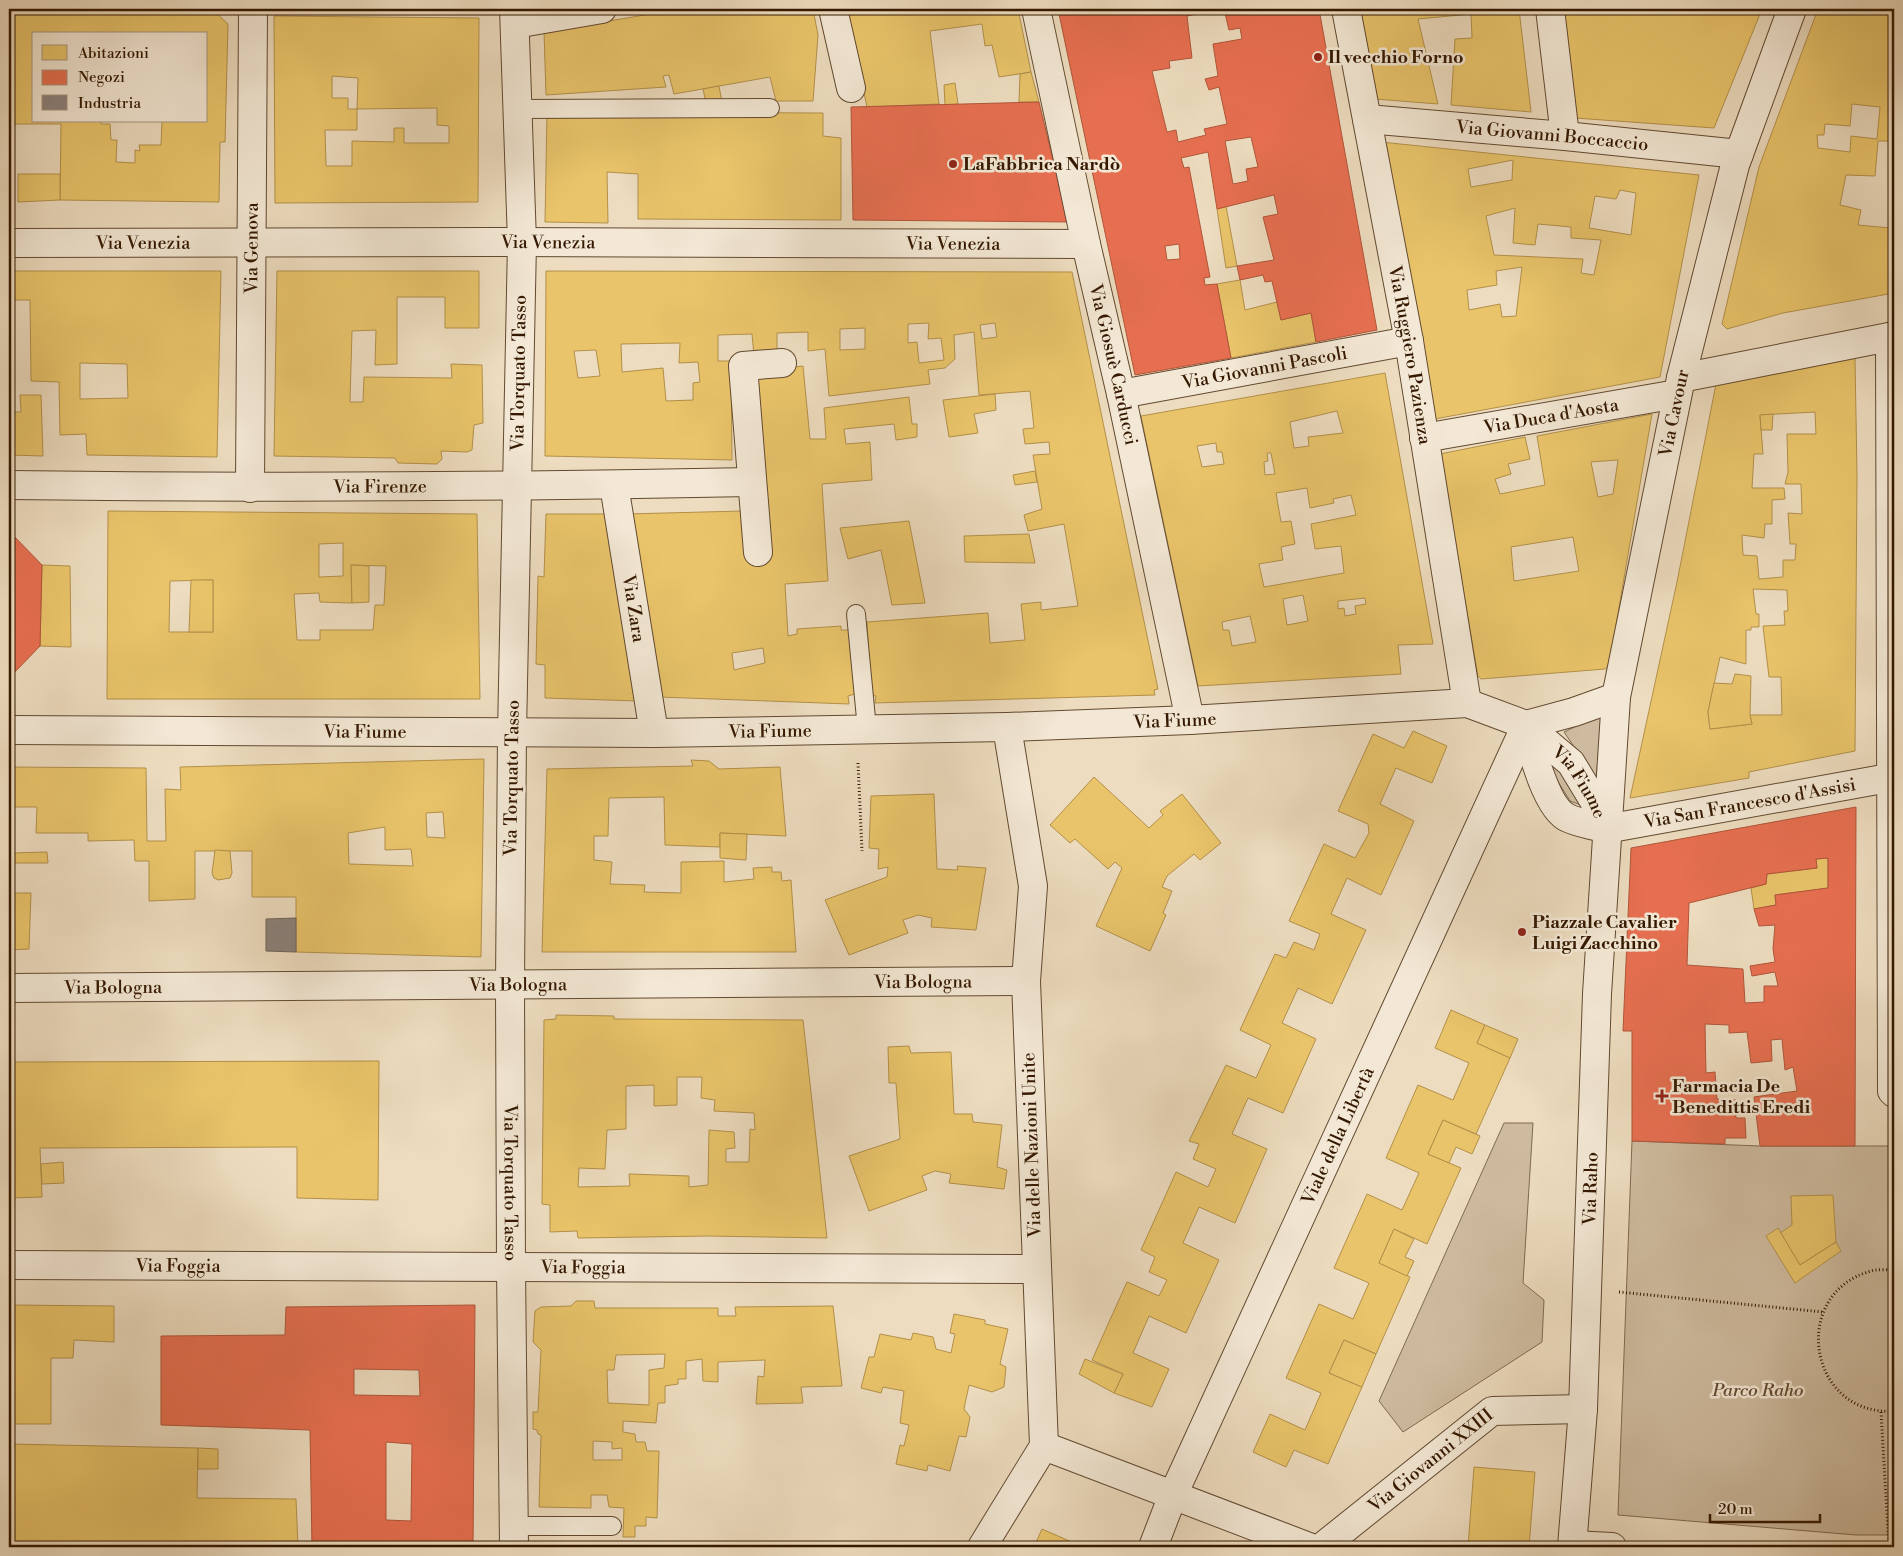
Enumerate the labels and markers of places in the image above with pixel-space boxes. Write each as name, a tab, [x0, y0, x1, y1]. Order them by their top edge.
place label: Il vecchio Forno	[1328, 46, 1464, 69]
marker: Il vecchio Forno	[1312, 51, 1324, 63]
place label: LaFabbrica Nardò	[963, 153, 1120, 176]
marker: LaFabbrica Nardò	[947, 158, 959, 170]
place label: Piazzale Cavalier Luigi Zacchino	[1532, 911, 1677, 955]
marker: Piazzale Cavalier Luigi Zacchino	[1516, 926, 1528, 938]
place label: Farmacia De Benedittis Eredi	[1672, 1075, 1811, 1119]
marker: Farmacia De Benedittis Eredi	[1656, 1090, 1668, 1102]

